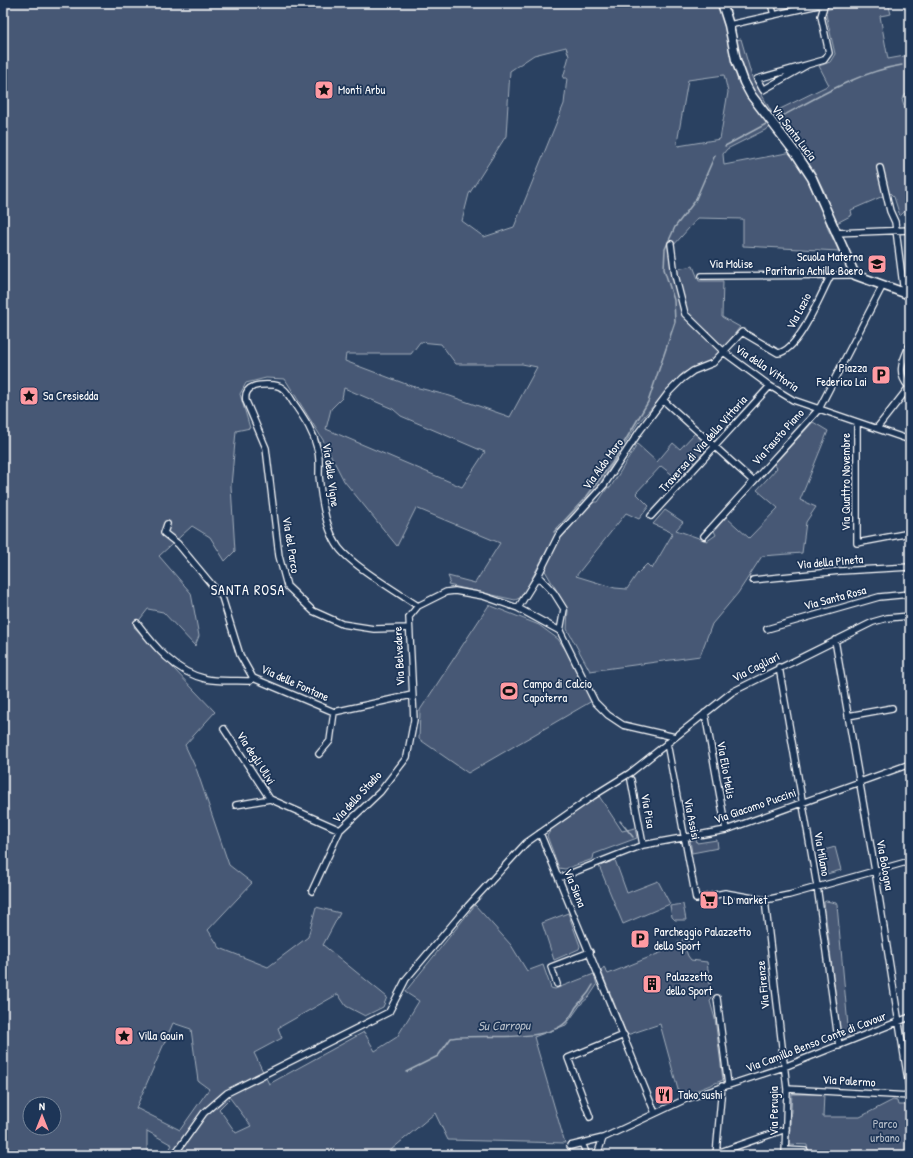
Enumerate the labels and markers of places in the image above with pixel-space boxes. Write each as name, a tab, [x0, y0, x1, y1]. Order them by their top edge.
place icon: Monti Arbu	[313, 79, 335, 101]
place label: Monti Arbu	[338, 81, 385, 98]
place label: Scuola Materna Paritaria Achille Boero	[766, 248, 863, 279]
school or university icon: Scuola Materna Paritaria Achille Boero	[866, 253, 888, 275]
place label: Piazza Federico Lai	[816, 359, 867, 390]
parking icon: Piazza Federico Lai	[870, 364, 892, 386]
place icon: Sa Cresiedda	[18, 385, 40, 407]
place label: Sa Cresiedda	[43, 387, 98, 404]
place label: Campo di Calcio Capoterra	[523, 675, 592, 706]
sports icon: Campo di Calcio Capoterra	[498, 680, 520, 702]
supermarket icon: LD market	[698, 889, 720, 911]
place label: LD market	[723, 891, 768, 908]
place label: Parcheggio Palazzetto dello Sport	[654, 923, 751, 954]
parking icon: Parcheggio Palazzetto dello Sport	[629, 928, 651, 950]
place label: Palazzetto dello Sport	[666, 968, 713, 999]
building icon: Palazzetto dello Sport	[641, 973, 663, 995]
place icon: Villa Gouin	[113, 1025, 135, 1047]
place label: Villa Gouin	[138, 1027, 184, 1044]
restaurant icon: Tako sushi	[653, 1084, 675, 1106]
place label: Tako sushi	[678, 1086, 723, 1103]

